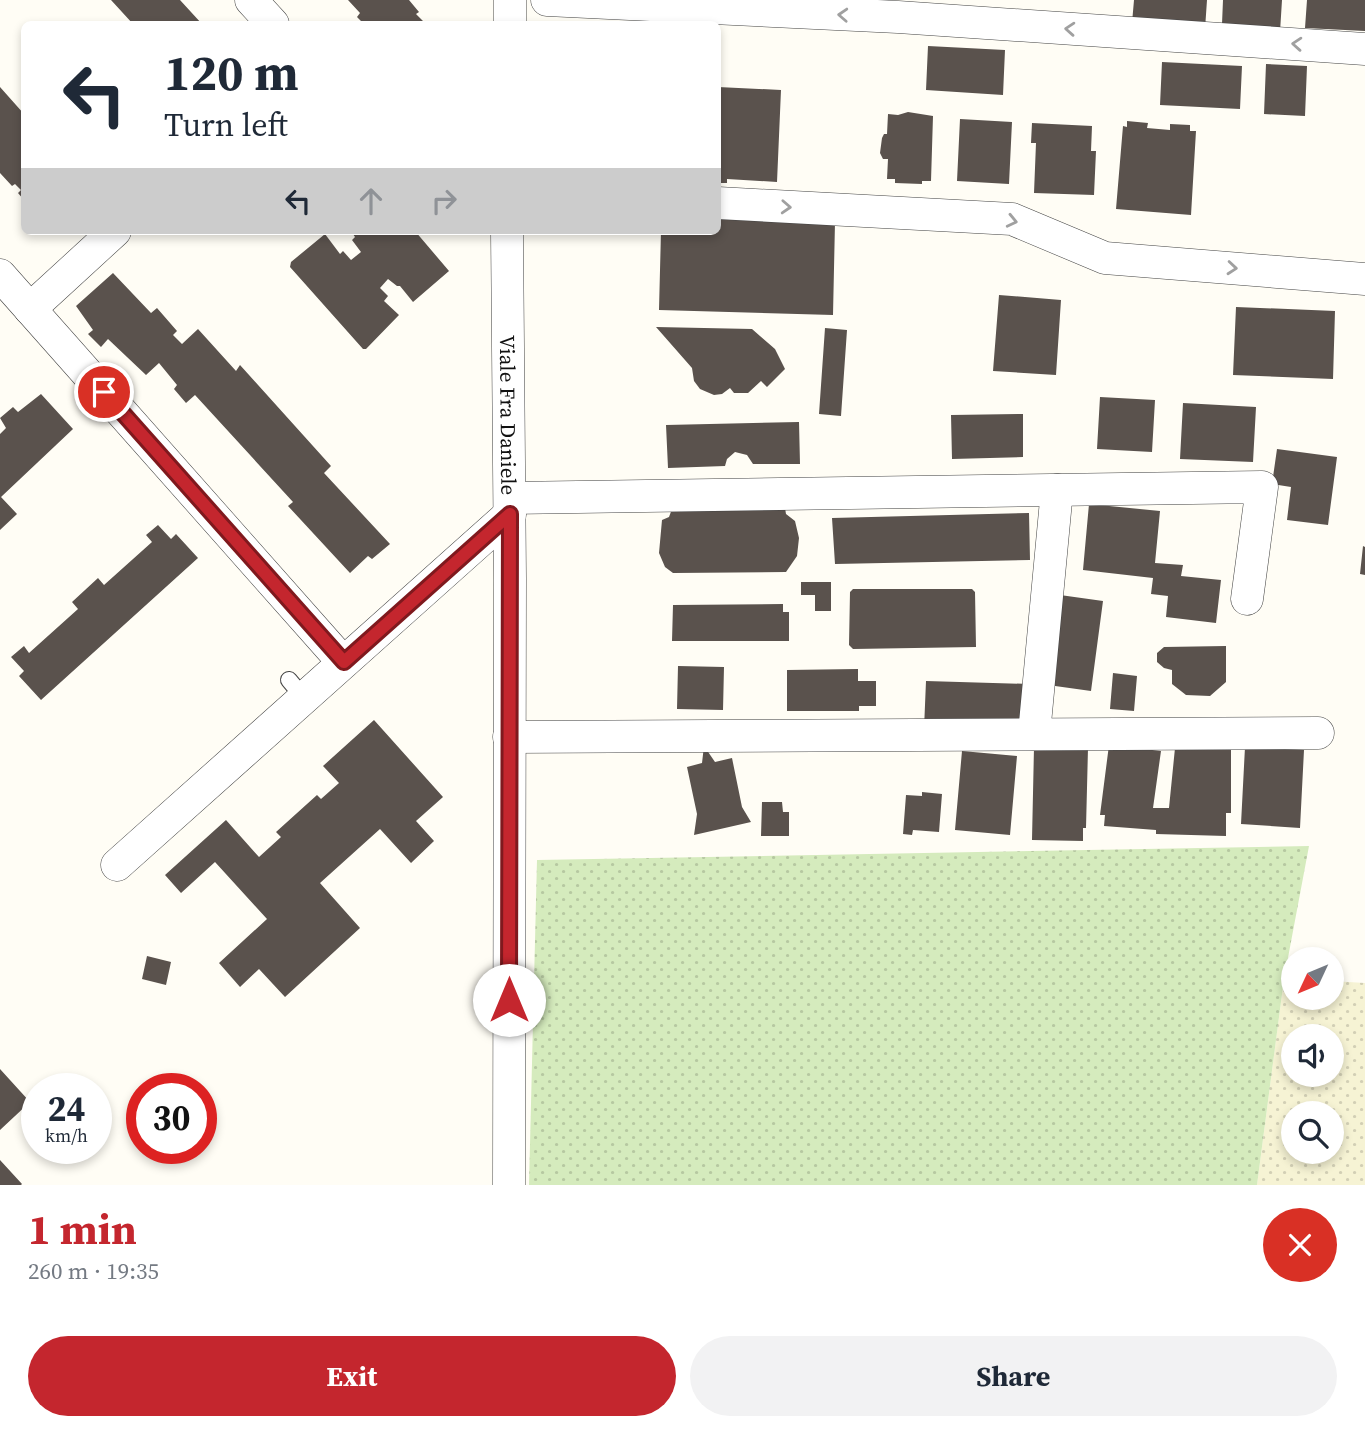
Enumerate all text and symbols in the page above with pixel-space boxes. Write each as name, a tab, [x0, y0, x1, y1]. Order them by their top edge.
one-way arrow	[837, 7, 848, 22]
one-way arrow	[1064, 22, 1075, 37]
one-way arrow	[1291, 37, 1302, 52]
text: 120 m	[164, 39, 299, 106]
icon: left	[49, 49, 140, 140]
text: Turn left	[164, 103, 288, 147]
icon: left	[279, 182, 317, 220]
icon: ahead	[352, 182, 390, 220]
icon: right	[425, 182, 463, 220]
one-way arrow	[780, 199, 791, 214]
one-way arrow	[1006, 213, 1018, 228]
one-way arrow	[1227, 260, 1238, 275]
street label: Viale Fra Daniele	[493, 335, 524, 495]
pin	[74, 362, 134, 422]
icon: arrive	[85, 373, 123, 411]
north arrow	[1281, 947, 1344, 1010]
map controls	[1281, 947, 1344, 1164]
position arrow	[472, 963, 546, 1037]
button: sound	[1281, 1024, 1344, 1087]
speed limit sign: 30	[126, 1073, 217, 1164]
text: 24	[48, 1085, 85, 1133]
button: search	[1281, 1101, 1344, 1164]
text: km/h	[45, 1123, 88, 1148]
text: 1 min	[28, 1200, 137, 1258]
button: close	[1263, 1208, 1337, 1282]
text: 260 m · 19:35	[28, 1255, 159, 1287]
button: Exit	[28, 1336, 676, 1416]
button: Share	[690, 1336, 1337, 1416]

